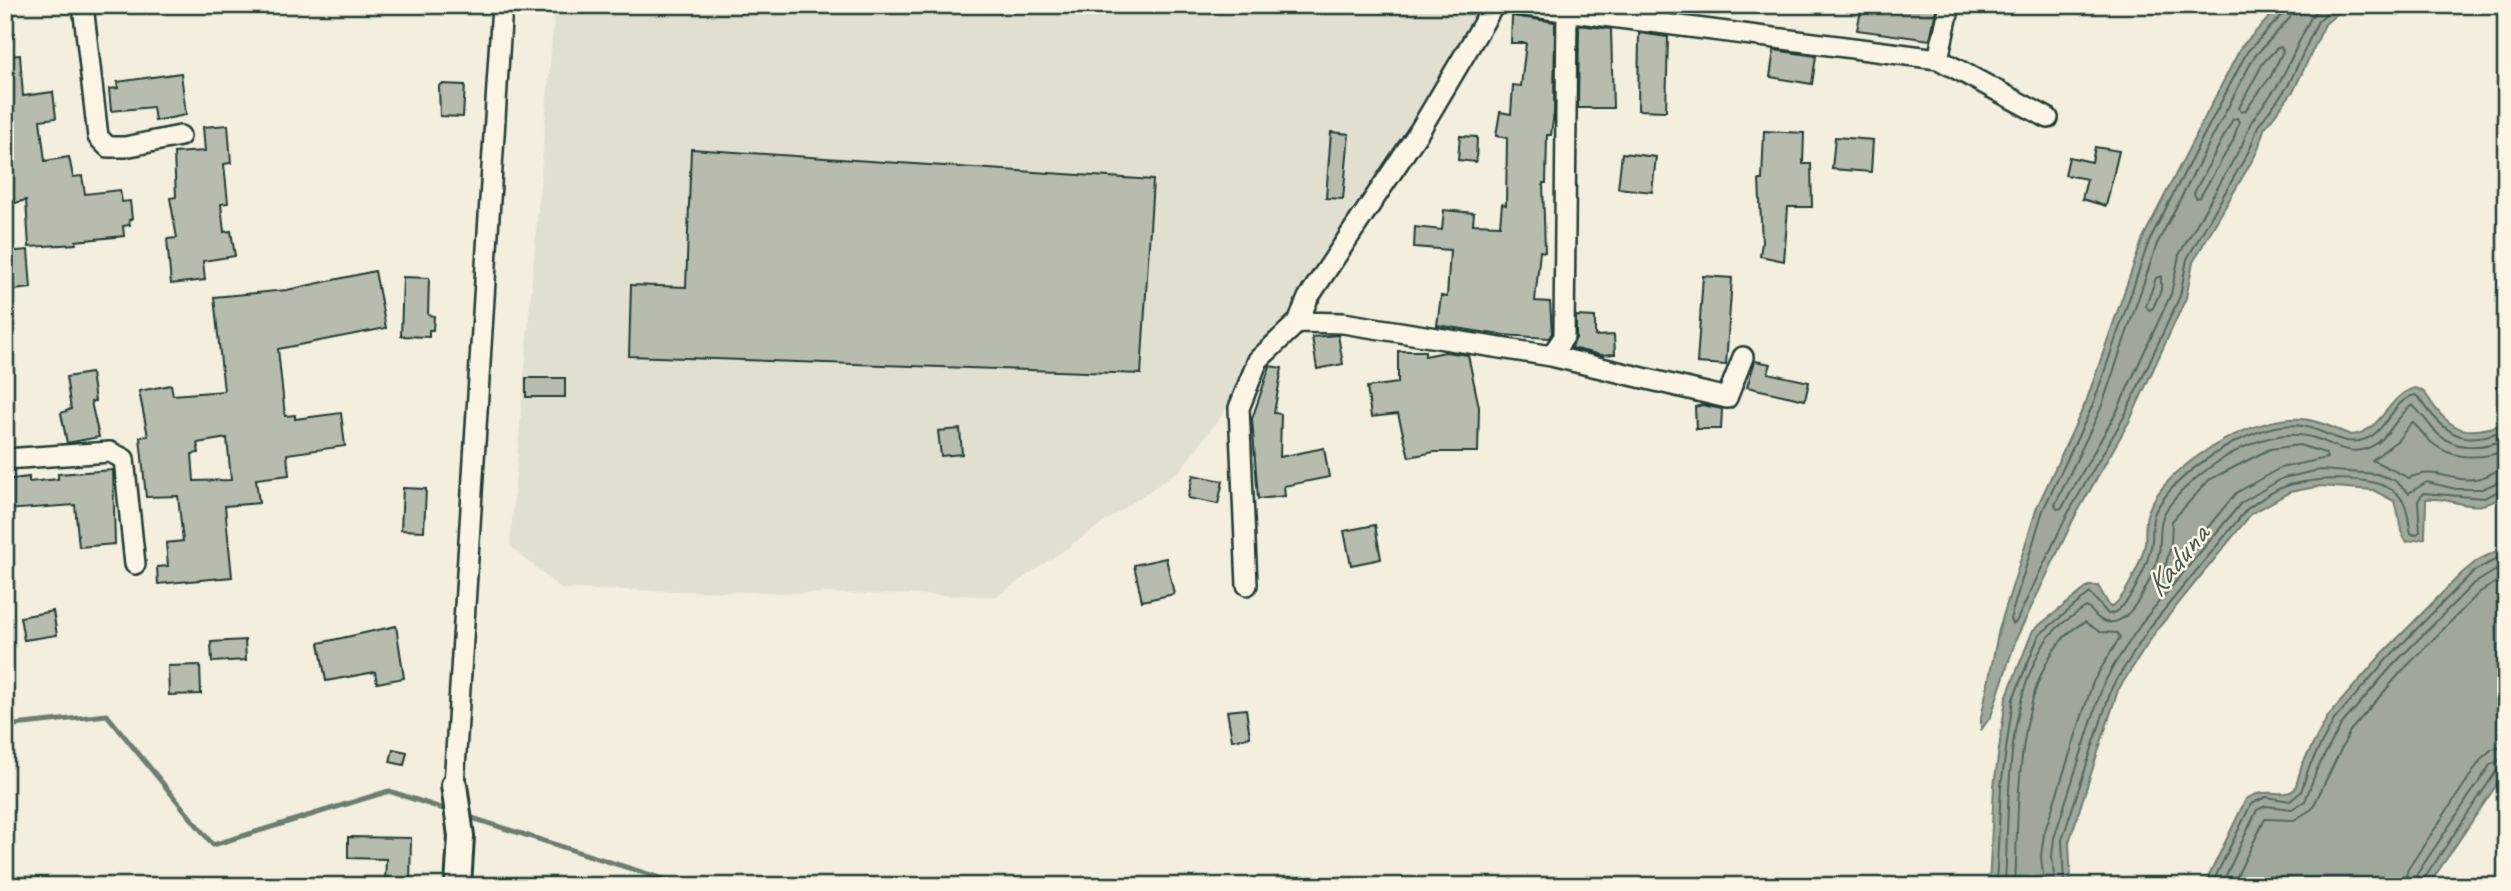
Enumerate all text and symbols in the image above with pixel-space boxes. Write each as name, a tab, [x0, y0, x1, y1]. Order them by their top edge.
water label: Kaduna	[2135, 513, 2220, 605]

